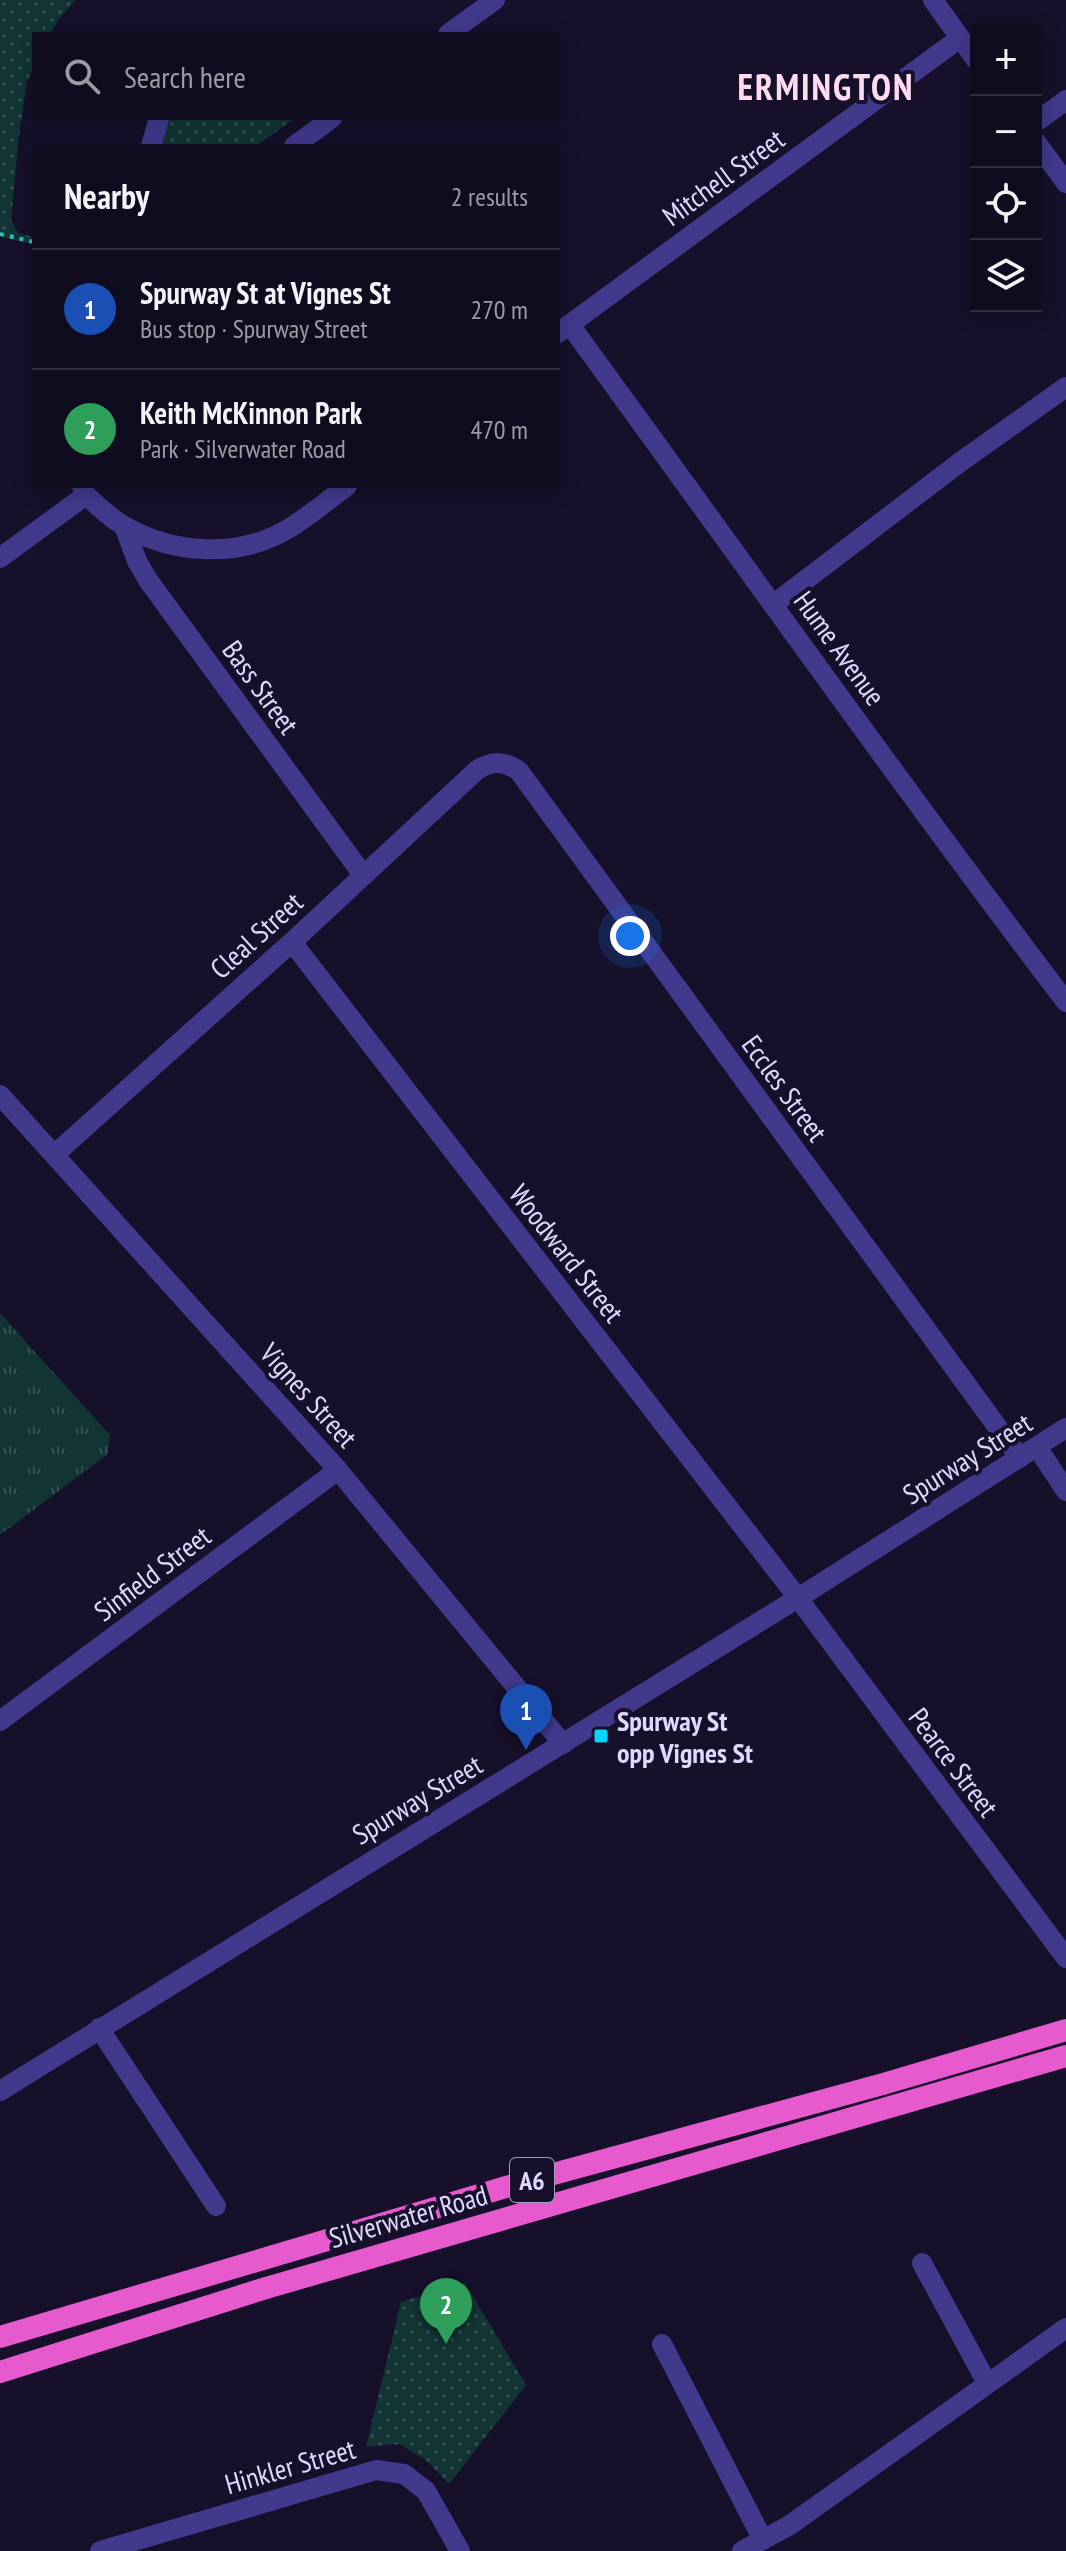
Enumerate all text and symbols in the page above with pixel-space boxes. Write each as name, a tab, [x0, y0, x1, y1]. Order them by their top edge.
map controls	[970, 24, 1042, 312]
button: +	[970, 24, 1042, 96]
search box	[32, 32, 560, 120]
icon: search	[60, 54, 104, 98]
text: Search here	[124, 57, 246, 96]
district label: ERMINGTON	[738, 63, 914, 110]
button: −	[970, 96, 1042, 168]
street label: Mitchell Street	[655, 120, 792, 234]
button: locate	[970, 168, 1042, 240]
text: Nearby	[64, 174, 149, 218]
text: 2 results	[451, 180, 528, 213]
button: layers	[970, 240, 1042, 312]
text: Spurway St at Vignes St	[140, 273, 391, 312]
text: 1	[84, 293, 96, 326]
text: 270 m	[470, 293, 528, 326]
text: Bus stop · Spurway Street	[140, 312, 368, 345]
text: Keith McKinnon Park	[140, 393, 362, 432]
text: 2	[84, 413, 96, 446]
text: 470 m	[470, 413, 528, 446]
text: Park · Silverwater Road	[140, 432, 346, 465]
street label: Hume Avenue	[786, 583, 894, 713]
street label: Bass Street	[215, 633, 308, 741]
street label: Cleal Street	[202, 883, 310, 986]
your location	[610, 916, 650, 956]
street label: Eccles Street	[734, 1027, 836, 1149]
street label: Woodward Street	[501, 1176, 633, 1330]
street label: Vignes Street	[252, 1334, 366, 1455]
street label: Spurway Street	[896, 1404, 1039, 1512]
street label: Sinfield Street	[86, 1517, 218, 1629]
pin: 1	[500, 1684, 552, 1750]
street label: Pearce Street	[901, 1700, 1007, 1824]
place label: Spurway St opp Vignes St	[617, 1702, 753, 1771]
marker: Spurway St opp Vignes St	[592, 1727, 610, 1745]
street label: Spurway Street	[345, 1746, 489, 1852]
road number: A6	[510, 2158, 554, 2202]
street label: Silverwater Road	[325, 2176, 491, 2256]
pin: 2	[420, 2278, 472, 2344]
street label: Hinkler Street	[221, 2430, 360, 2502]

